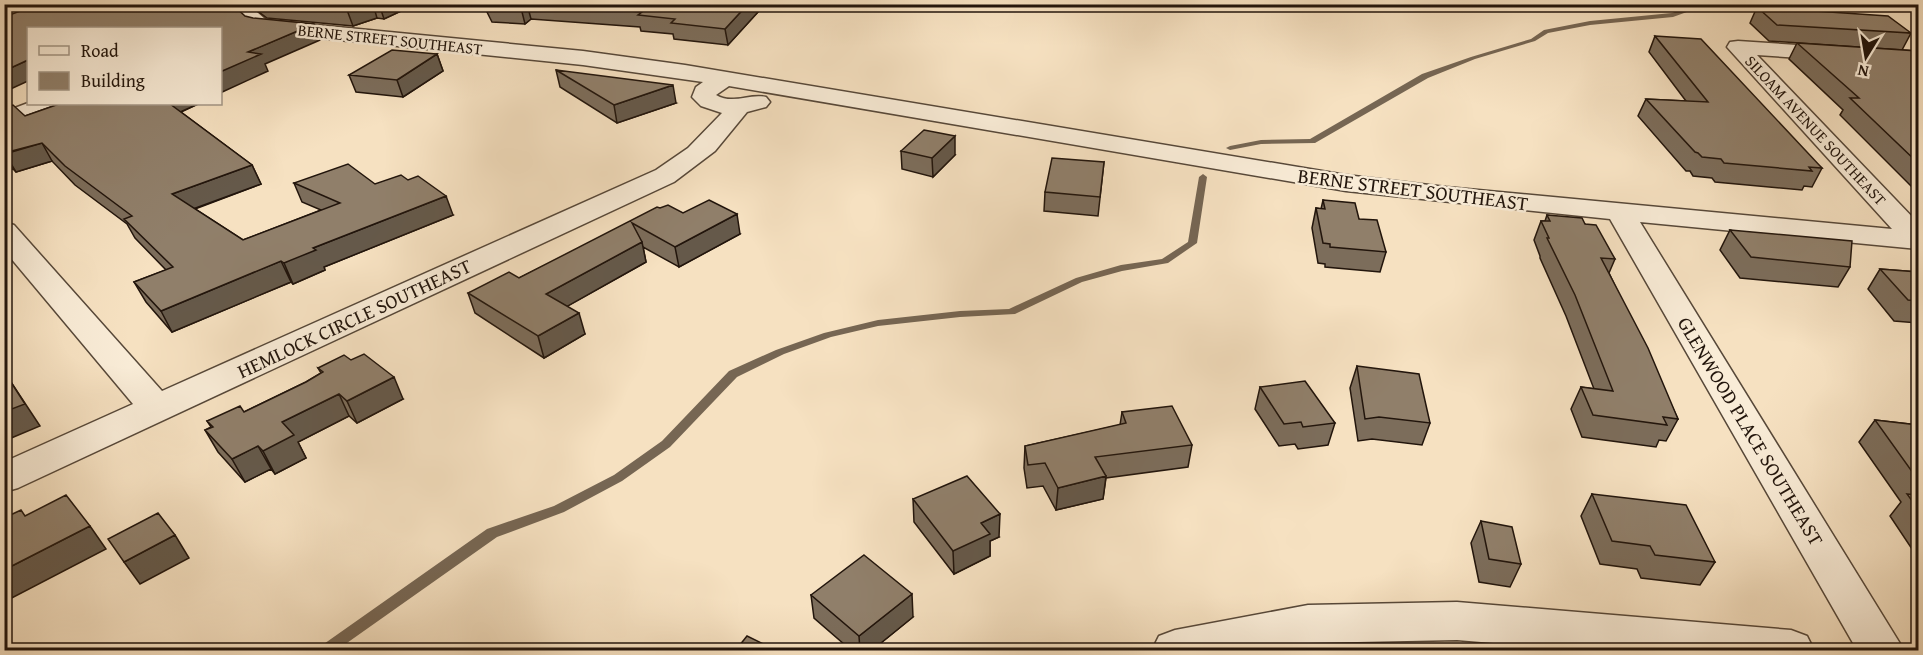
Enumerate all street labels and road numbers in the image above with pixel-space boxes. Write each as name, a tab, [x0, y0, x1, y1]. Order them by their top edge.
street label: BERNE STREET SOUTHEAST	[297, 17, 483, 61]
street label: SILOAM AVENUE SOUTHEAST	[1741, 51, 1891, 209]
street label: BERNE STREET SOUTHEAST	[1296, 160, 1530, 218]
street label: HEMLOCK CIRCLE SOUTHEAST	[232, 251, 476, 385]
street label: GLENWOOD PLACE SOUTHEAST	[1671, 311, 1831, 551]

